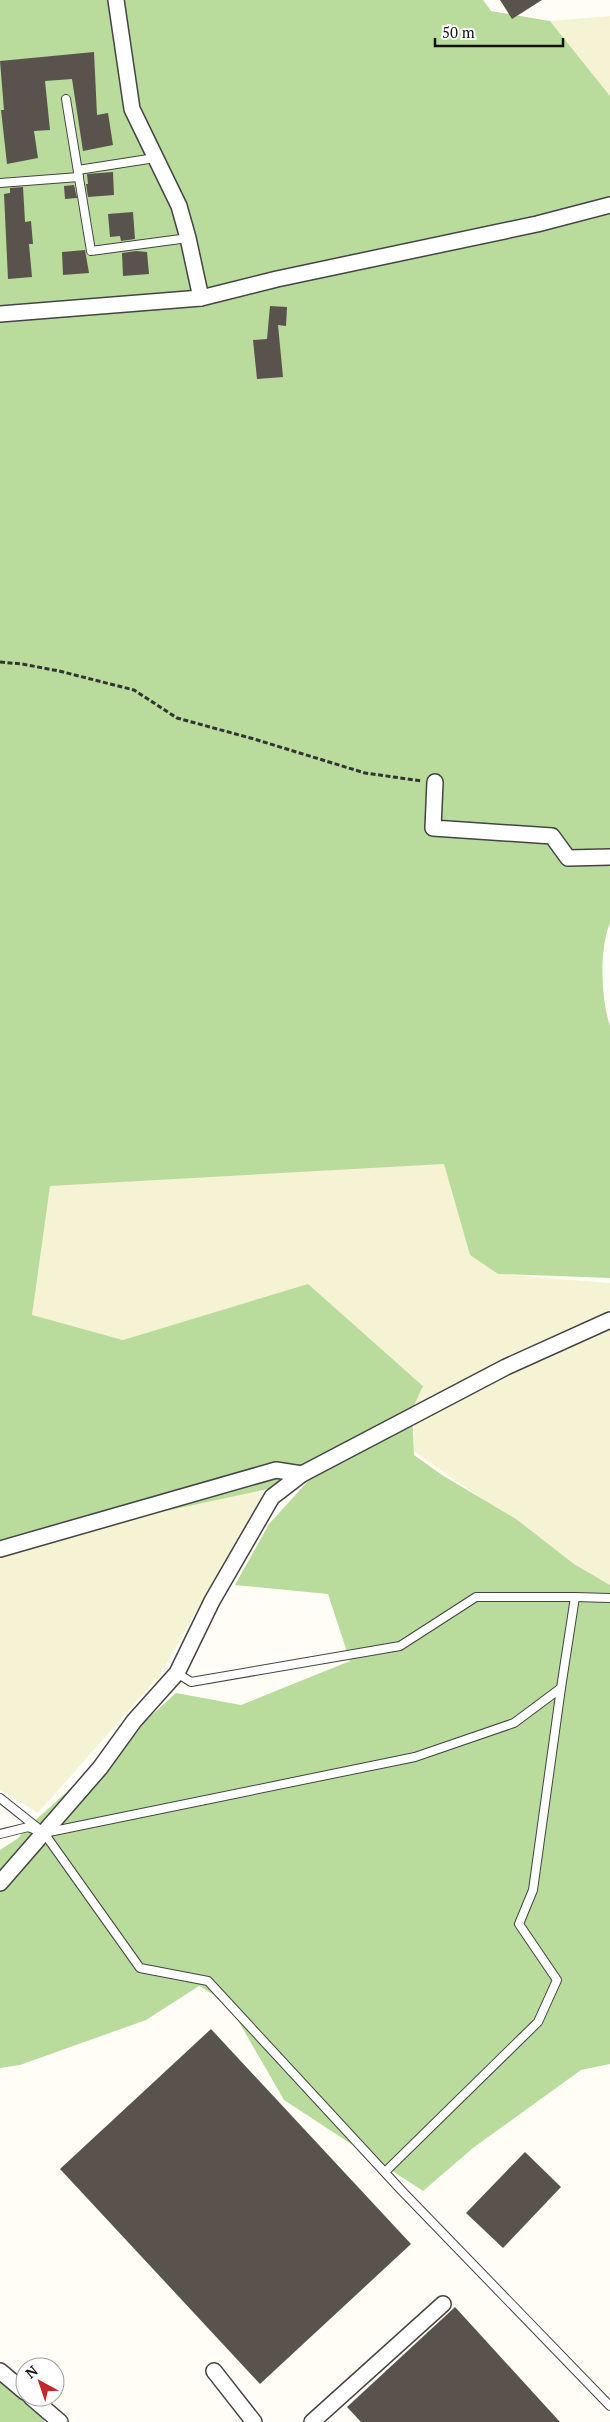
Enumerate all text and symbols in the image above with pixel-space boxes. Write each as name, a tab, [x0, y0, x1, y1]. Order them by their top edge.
scale bar	[435, 15, 562, 47]
text: 50 m	[442, 22, 475, 42]
north arrow	[15, 2357, 65, 2407]
text: N	[21, 2361, 42, 2382]

